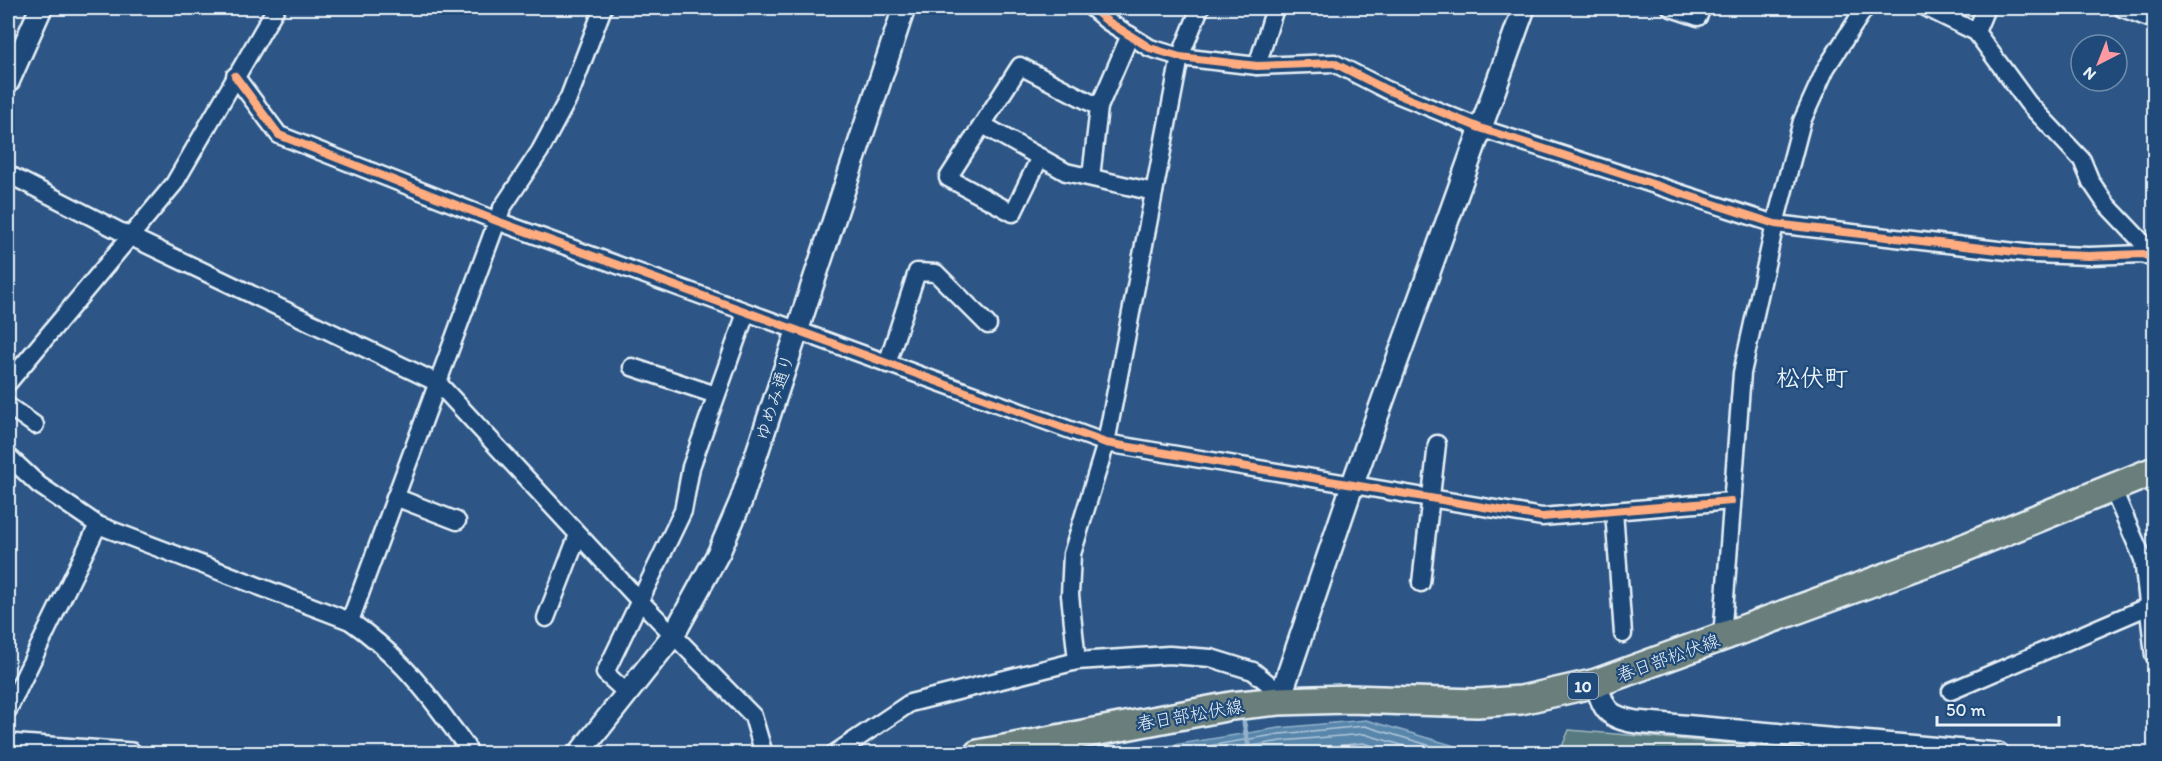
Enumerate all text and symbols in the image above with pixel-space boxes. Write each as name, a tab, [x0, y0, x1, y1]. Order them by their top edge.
north arrow	[2069, 33, 2129, 93]
text: N	[2079, 63, 2100, 84]
street label: ゆめみ通り	[751, 351, 799, 443]
district label: 松伏町	[1776, 363, 1848, 392]
street label: 春日部松伏線	[1613, 629, 1723, 687]
road number: 10	[1568, 673, 1598, 699]
scale bar	[1937, 689, 2058, 727]
street label: 春日部松伏線	[1135, 695, 1245, 735]
text: 50 m	[1946, 699, 1986, 721]

